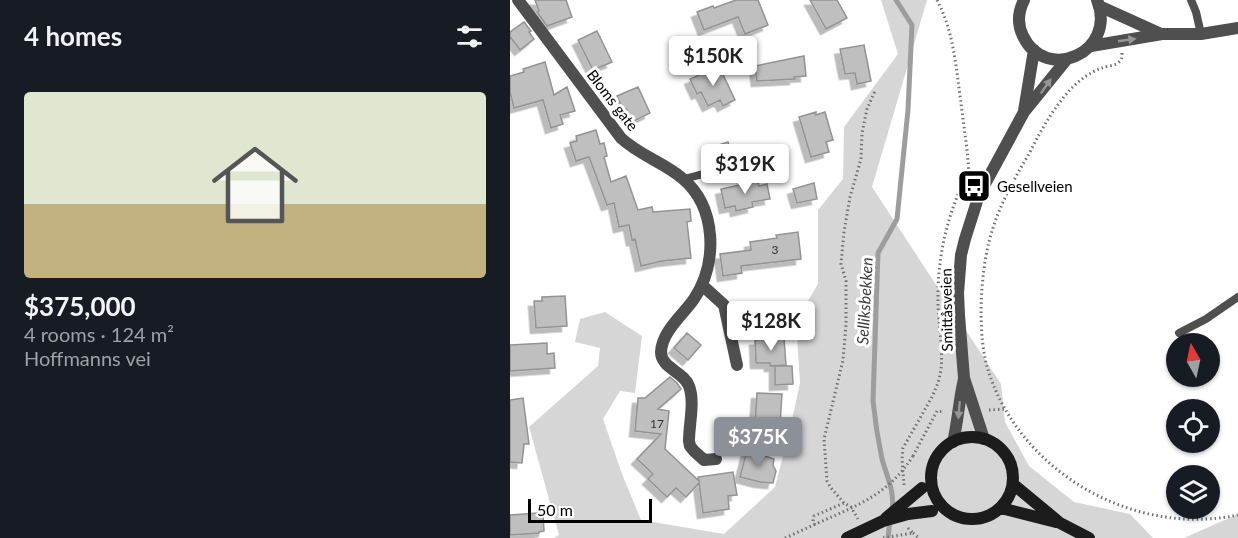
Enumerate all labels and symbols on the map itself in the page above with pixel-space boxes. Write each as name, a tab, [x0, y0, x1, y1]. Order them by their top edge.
pin: $150K	[671, 36, 755, 87]
one-way arrow	[1117, 36, 1136, 45]
street label: Bloms gate	[584, 66, 643, 134]
one-way arrow	[1040, 78, 1052, 94]
pin: $319K	[703, 144, 787, 195]
bus stop icon: Gesellveien	[956, 168, 992, 204]
place label: Gesellveien	[997, 177, 1073, 195]
house number: 3	[772, 242, 779, 257]
water label: Selliksbekken	[852, 257, 876, 345]
street label: Smittåsveien	[936, 268, 956, 352]
pin: $128K	[729, 301, 813, 352]
north arrow	[1166, 333, 1220, 387]
one-way arrow	[954, 400, 964, 419]
house number: 17	[650, 416, 664, 431]
pin: $375K	[716, 417, 800, 468]
scale bar	[528, 496, 652, 524]

